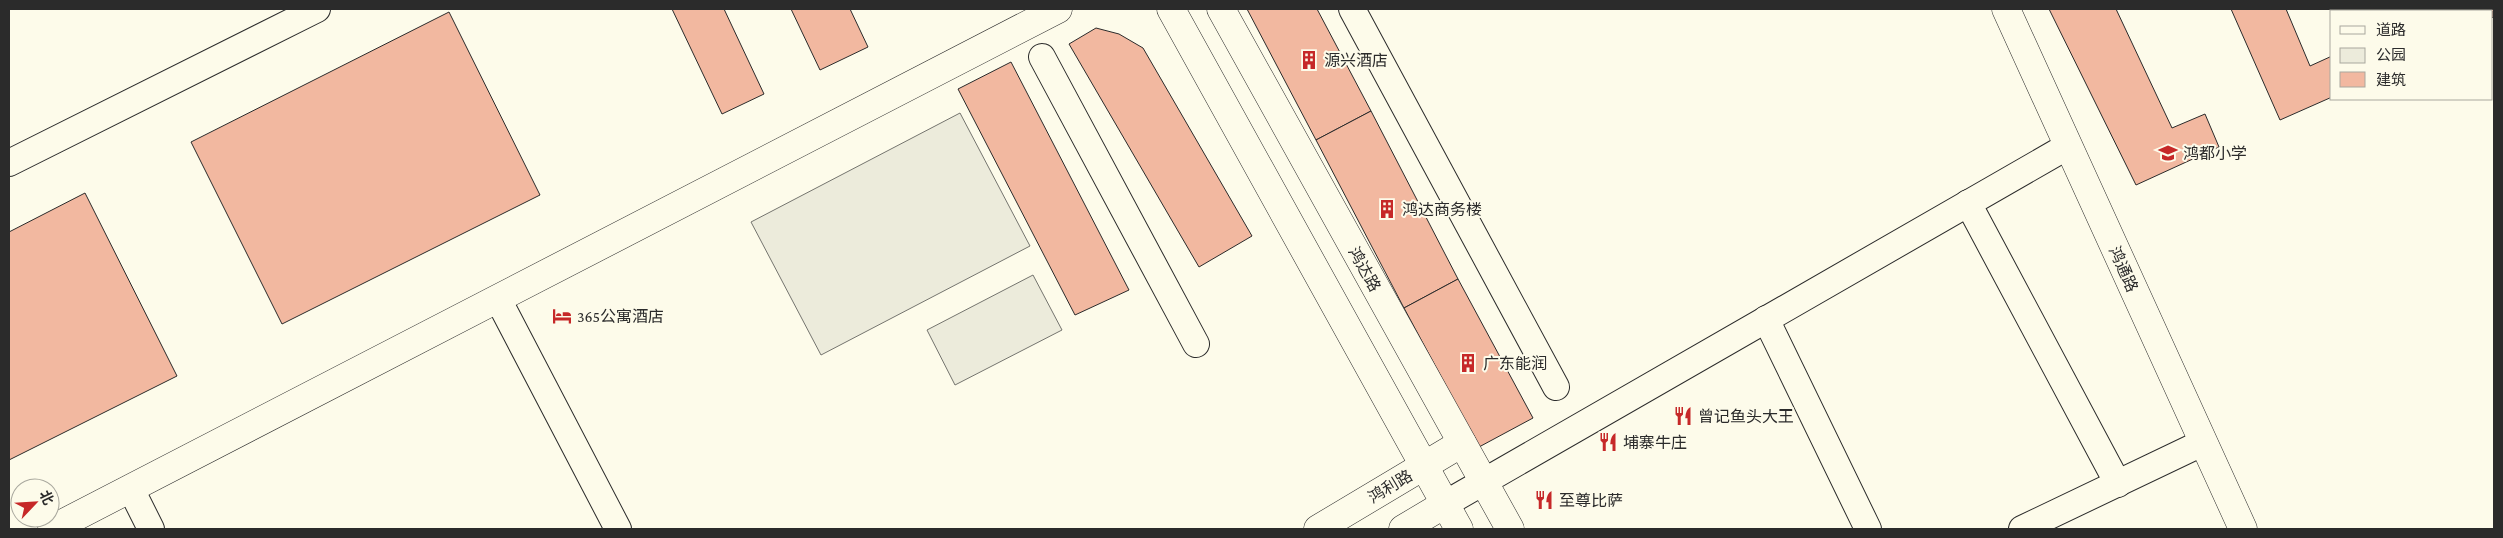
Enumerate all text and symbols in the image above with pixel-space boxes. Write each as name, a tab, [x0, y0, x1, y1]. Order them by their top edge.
legend	[2330, 10, 2493, 100]
text: 道路	[2376, 22, 2406, 38]
text: 公园	[2376, 47, 2406, 63]
building icon: 源兴酒店	[1298, 49, 1320, 71]
place label: 源兴酒店	[1324, 52, 1388, 69]
text: 建筑	[2376, 72, 2406, 88]
school or university icon: 鸿都小学	[2157, 142, 2179, 164]
place label: 鸿都小学	[2183, 145, 2247, 162]
building icon: 鸿达商务楼	[1376, 198, 1398, 220]
place label: 鸿达商务楼	[1402, 201, 1482, 218]
street label: 鸿达路	[1345, 244, 1384, 294]
street label: 鸿通路	[2106, 244, 2141, 295]
hotel icon: 365公寓酒店	[551, 305, 573, 327]
place label: 365公寓酒店	[577, 308, 664, 325]
building icon: 广东能润	[1457, 352, 1479, 374]
place label: 广东能润	[1483, 355, 1547, 372]
restaurant icon: 曾记鱼头大王	[1672, 405, 1694, 427]
place label: 曾记鱼头大王	[1698, 408, 1794, 425]
restaurant icon: 埔寨牛庄	[1597, 431, 1619, 453]
place label: 埔寨牛庄	[1623, 434, 1687, 451]
street label: 鸿利路	[1365, 467, 1415, 506]
north arrow	[10, 478, 60, 528]
text: 北	[37, 488, 57, 507]
restaurant icon: 至尊比萨	[1533, 489, 1555, 511]
place label: 至尊比萨	[1559, 492, 1623, 509]

